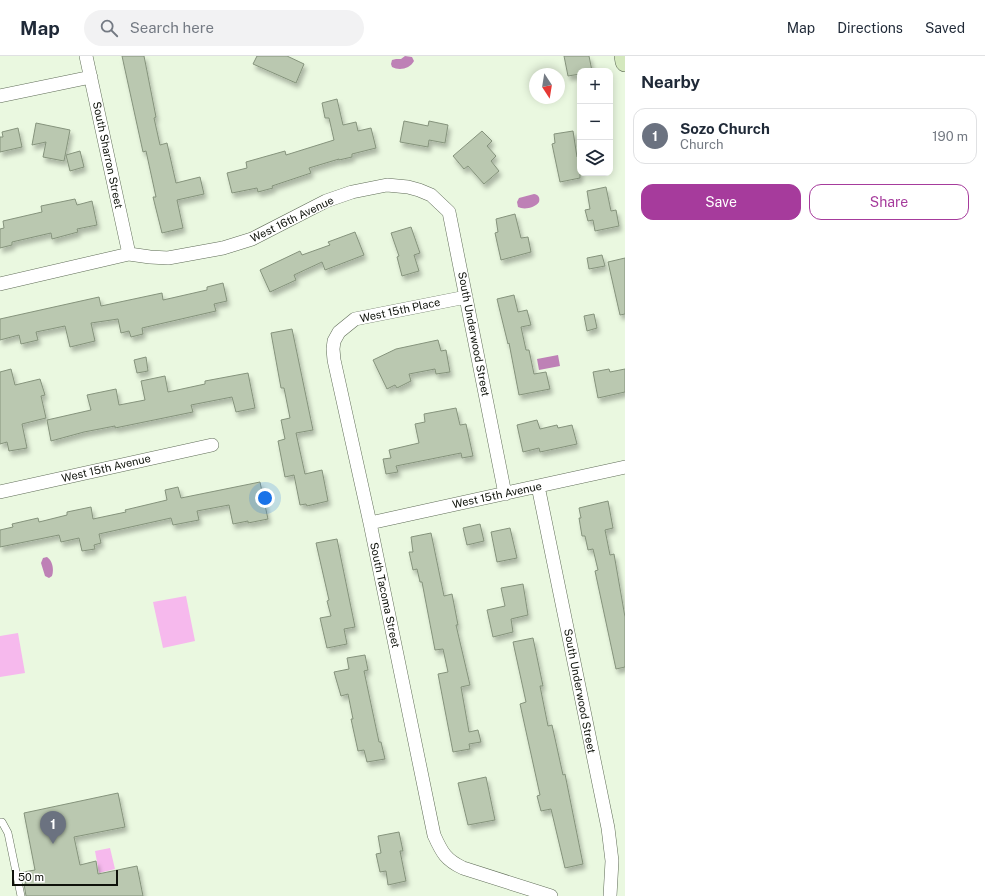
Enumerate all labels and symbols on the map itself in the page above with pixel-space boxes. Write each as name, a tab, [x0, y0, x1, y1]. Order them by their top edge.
north arrow	[529, 68, 565, 104]
street label: South Sharron Street	[91, 100, 125, 210]
street label: West 16th Avenue	[248, 194, 336, 244]
street label: South Underwood Street	[456, 271, 492, 397]
street label: West 15th Place	[359, 296, 441, 324]
street label: West 15th Avenue	[60, 452, 152, 484]
street label: West 15th Avenue	[451, 480, 543, 510]
your location	[255, 488, 275, 508]
street label: South Tacoma Street	[368, 541, 402, 649]
street label: South Underwood Street	[562, 628, 598, 754]
pin: 1	[40, 811, 66, 844]
scale bar	[12, 868, 118, 887]

